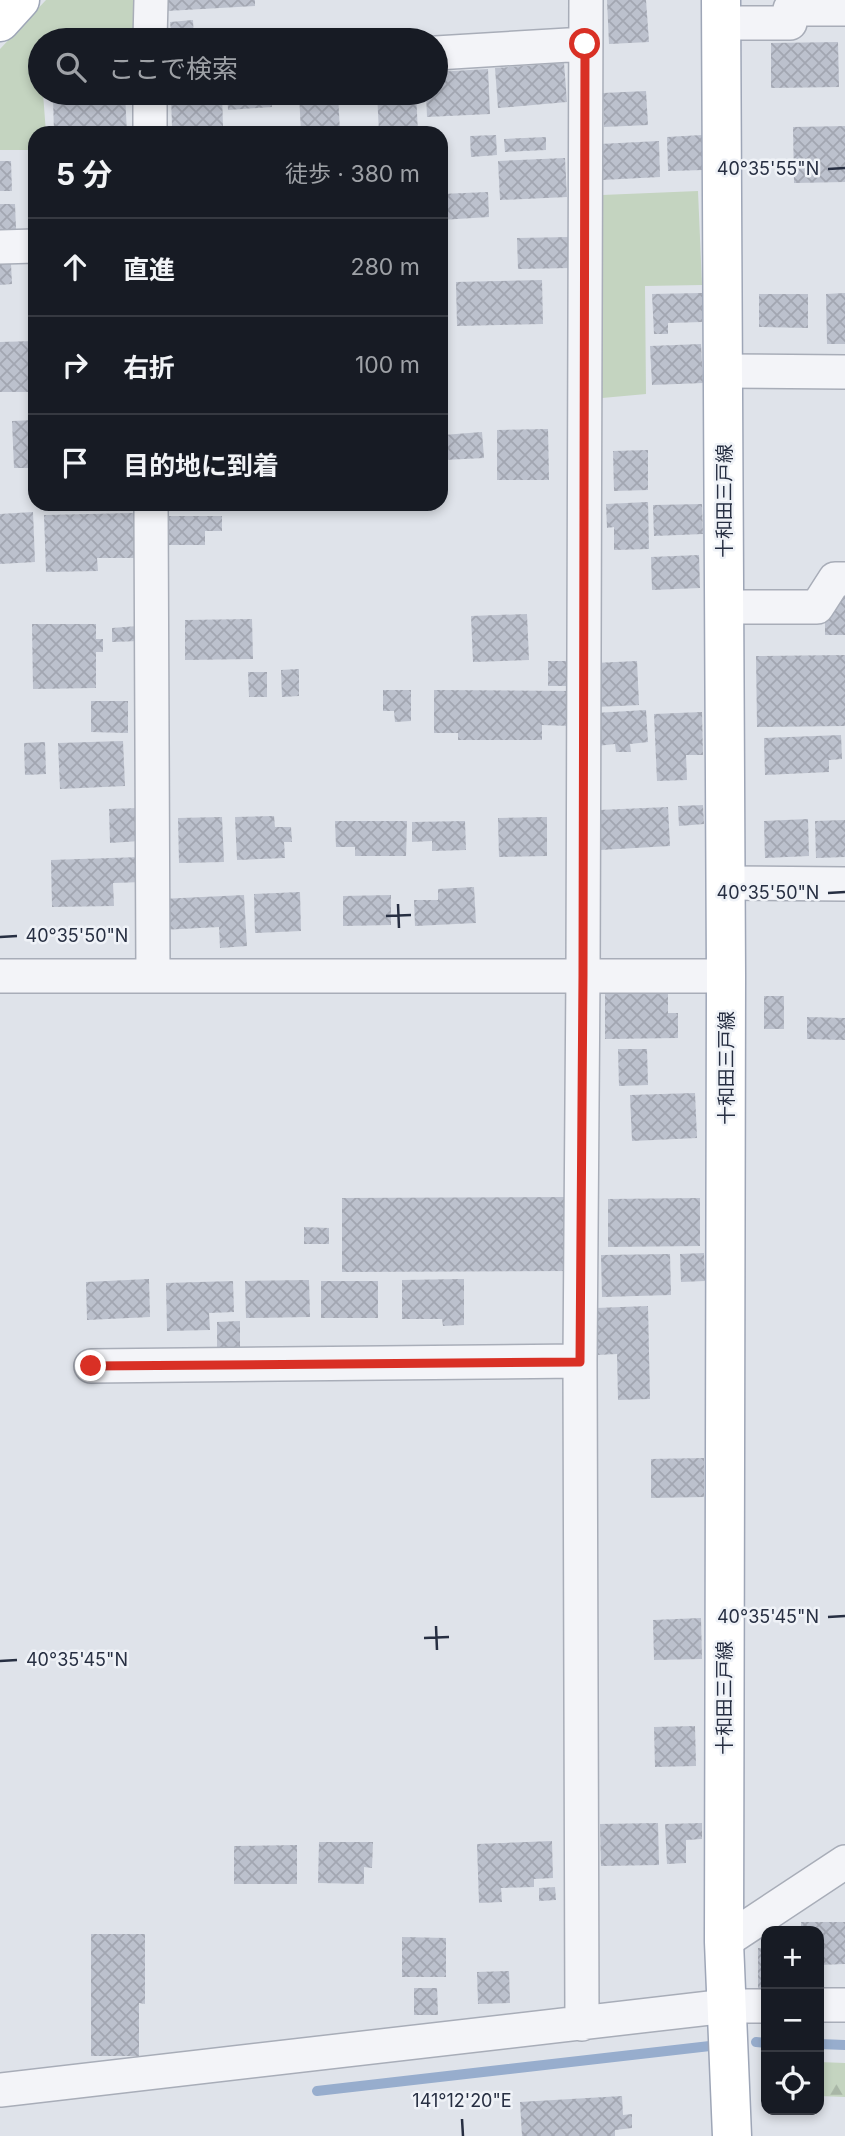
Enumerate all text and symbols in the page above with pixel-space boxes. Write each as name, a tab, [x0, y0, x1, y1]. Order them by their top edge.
search box	[28, 28, 448, 105]
route start	[569, 28, 600, 59]
icon: search	[52, 48, 90, 86]
text: ここで検索	[108, 53, 238, 84]
text: 5 分	[56, 156, 112, 192]
text: 40°35'55"N	[717, 158, 819, 179]
text: 徒歩 · 380 m	[285, 160, 420, 188]
icon: ahead	[56, 248, 94, 286]
text: 280 m	[351, 253, 420, 281]
text: 直進	[123, 254, 175, 285]
icon: right	[56, 346, 94, 384]
text: 100 m	[355, 351, 420, 379]
text: 右折	[123, 352, 175, 383]
icon: arrive	[56, 444, 94, 482]
street label: 十和田三戸線	[713, 444, 736, 558]
text: 目的地に到着	[123, 450, 279, 481]
text: 40°35'50"N	[717, 882, 819, 903]
text: 40°35'50"N	[26, 925, 128, 946]
street label: 十和田三戸線	[715, 1011, 738, 1125]
route end	[75, 1350, 106, 1381]
text: 40°35'45"N	[717, 1606, 819, 1627]
street label: 十和田三戸線	[713, 1641, 736, 1755]
text: 40°35'45"N	[26, 1649, 128, 1670]
map controls	[761, 1926, 824, 2115]
button: +	[761, 1926, 824, 1989]
button: −	[761, 1989, 824, 2052]
button: locate	[761, 2052, 824, 2115]
text: 141°12'20"E	[412, 2090, 512, 2111]

